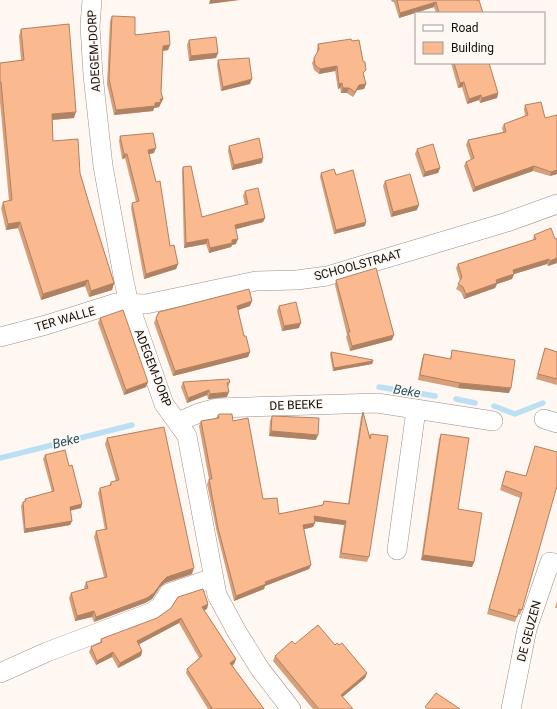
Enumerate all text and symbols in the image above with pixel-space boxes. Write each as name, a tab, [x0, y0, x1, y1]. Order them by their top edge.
street label: ADEGEM-DORP	[85, 9, 103, 93]
legend	[415, 12, 545, 64]
text: Road	[451, 21, 479, 35]
text: Building	[451, 41, 494, 55]
street label: SCHOOLSTRAAT	[313, 247, 403, 283]
street label: TER WALLE	[33, 304, 97, 334]
street label: ADEGEM-DORP	[132, 327, 174, 409]
water label: Beke	[392, 381, 422, 401]
street label: DE BEEKE	[269, 397, 323, 413]
water label: Beke	[51, 430, 81, 452]
street label: DE GEUZEN	[514, 599, 544, 663]

